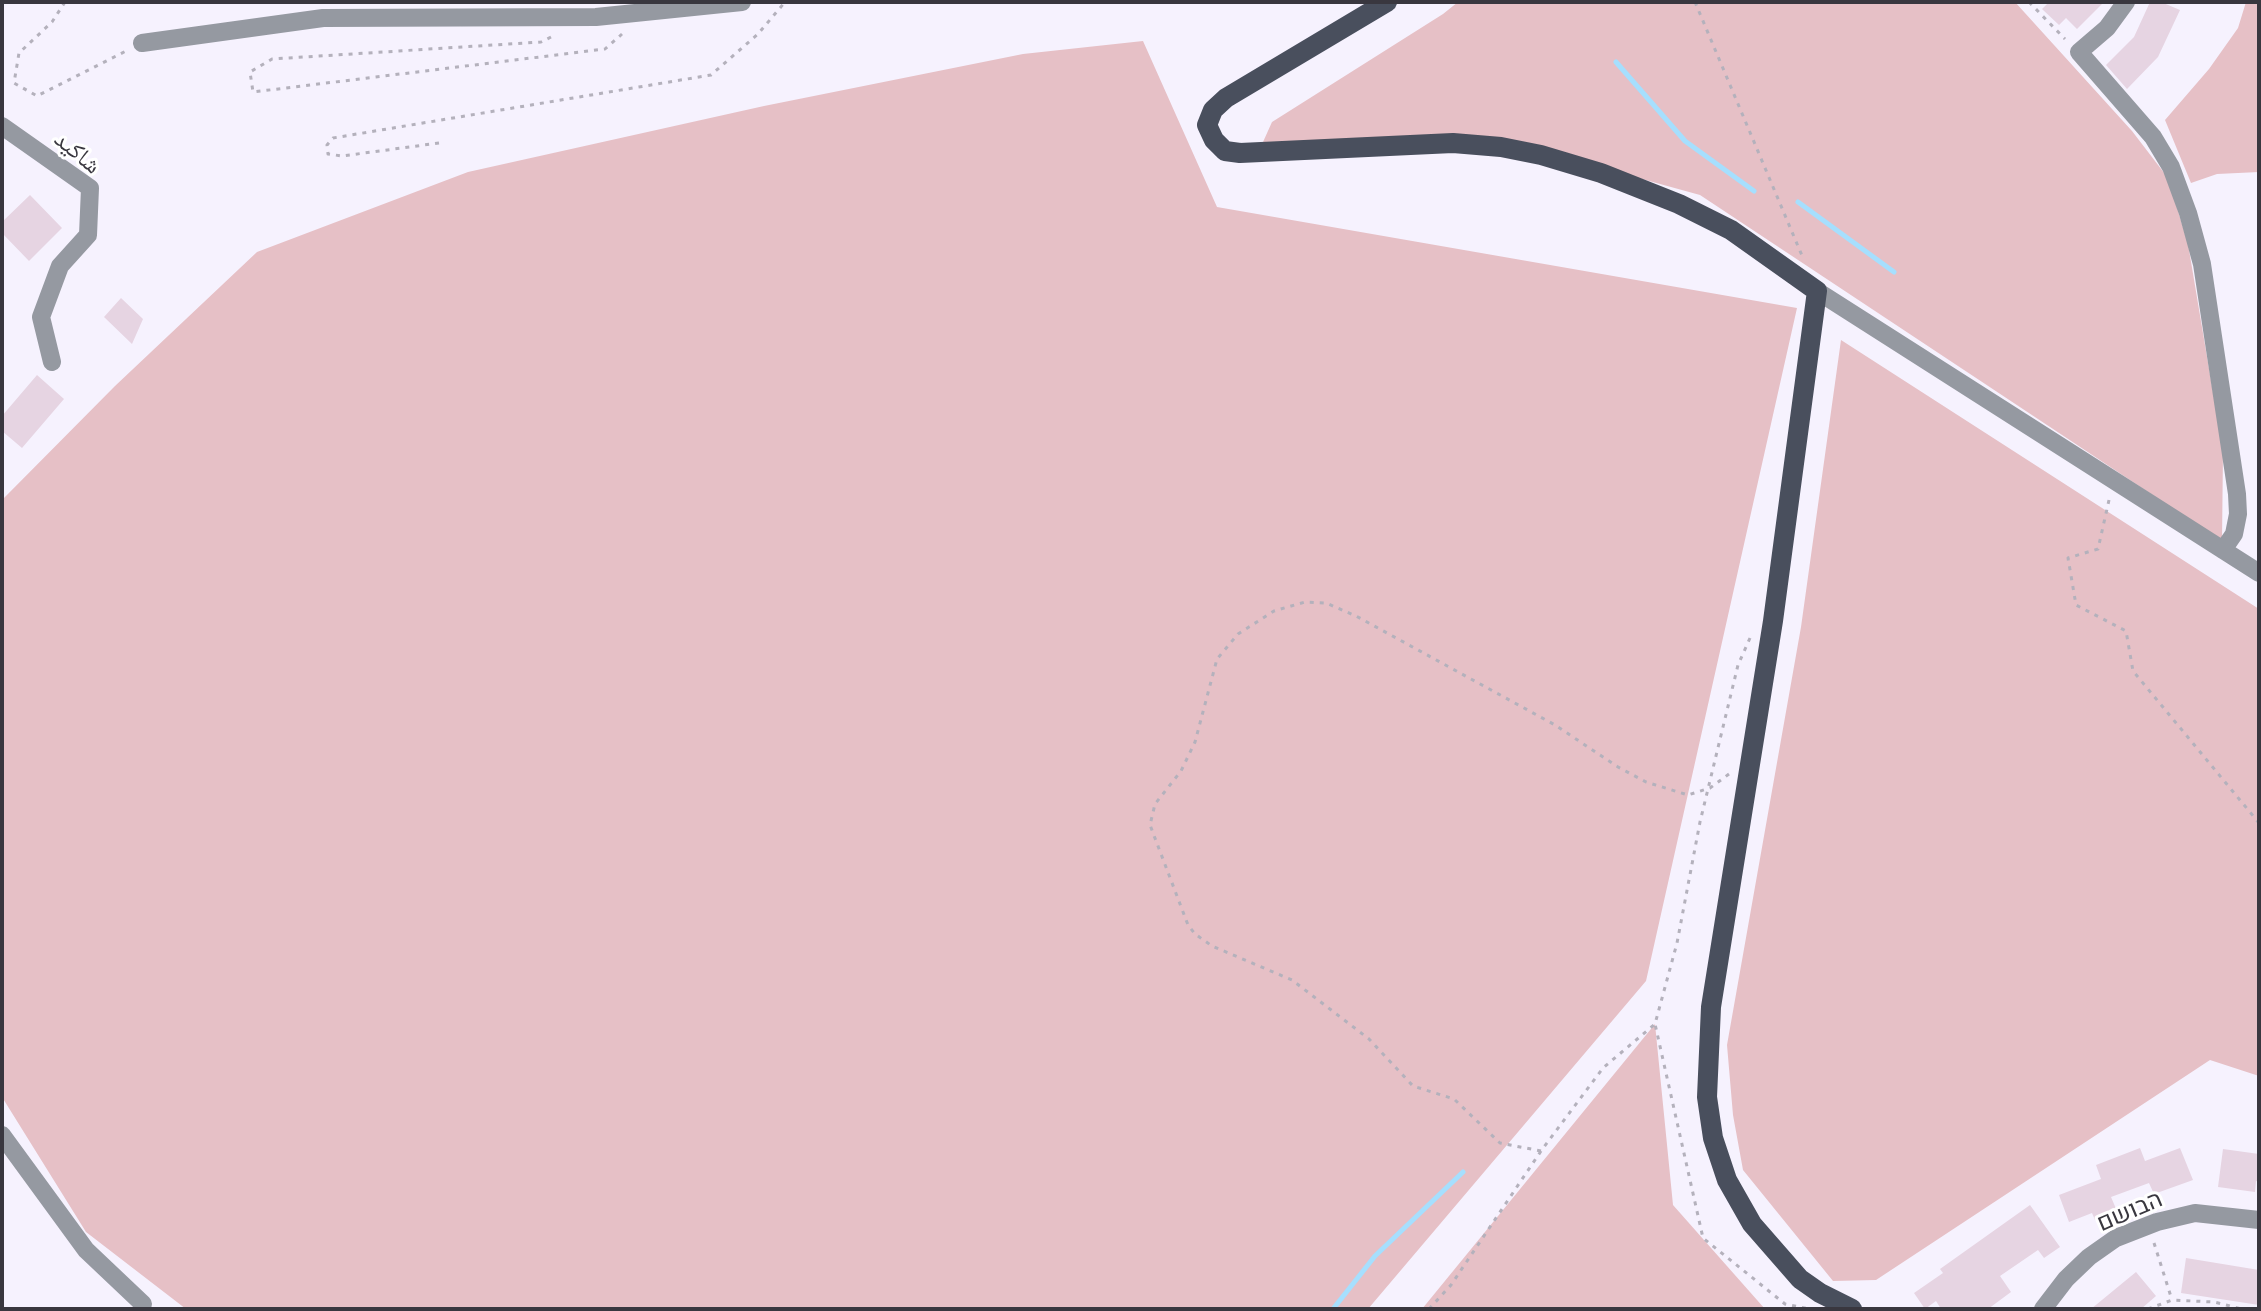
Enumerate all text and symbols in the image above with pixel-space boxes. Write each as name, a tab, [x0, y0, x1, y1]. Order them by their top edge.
street label: شاكيد	[48, 125, 106, 181]
street label: הבושם	[2093, 1185, 2167, 1239]

